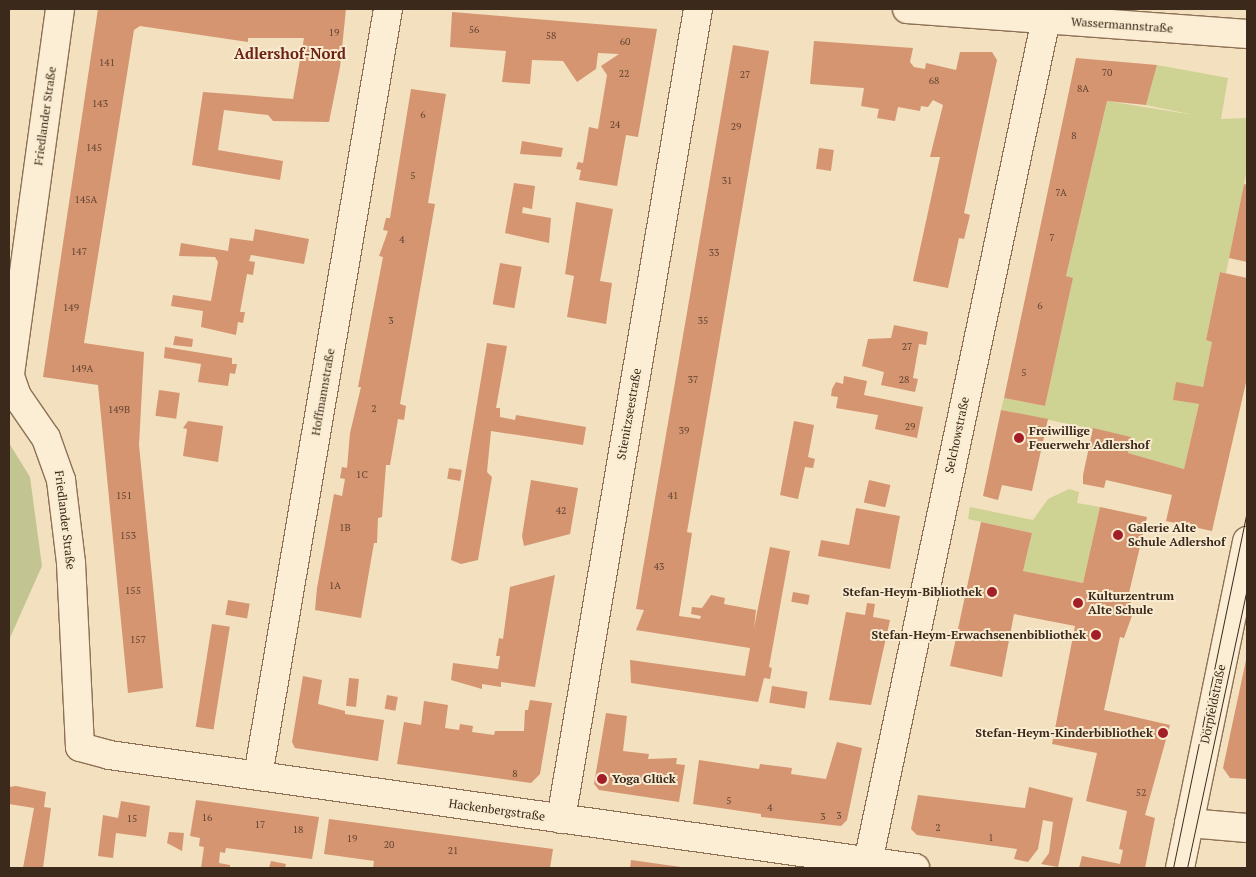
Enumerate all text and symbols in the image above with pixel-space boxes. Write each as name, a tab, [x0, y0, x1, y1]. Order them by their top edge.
street label: Wassermannstraße	[1071, 14, 1173, 36]
house number: 56	[469, 24, 479, 36]
house number: 19	[329, 27, 339, 39]
house number: 58	[546, 30, 556, 42]
house number: 60	[620, 36, 630, 48]
district label: Adlershof-Nord	[234, 45, 346, 63]
house number: 141	[99, 57, 115, 69]
street label: Friedlander Straße	[31, 66, 59, 166]
house number: 70	[1102, 67, 1112, 79]
house number: 22	[619, 68, 629, 80]
house number: 27	[740, 69, 750, 81]
house number: 68	[929, 75, 939, 87]
house number: 8A	[1077, 83, 1089, 95]
house number: 143	[92, 98, 108, 110]
house number: 6	[420, 109, 426, 121]
house number: 24	[610, 119, 620, 131]
house number: 29	[731, 121, 741, 133]
house number: 8	[1071, 130, 1077, 142]
house number: 145	[86, 142, 102, 154]
house number: 5	[410, 170, 416, 182]
house number: 31	[722, 175, 732, 187]
house number: 7A	[1055, 187, 1067, 199]
house number: 145A	[75, 194, 97, 206]
house number: 7	[1049, 232, 1055, 244]
house number: 4	[399, 234, 405, 246]
house number: 147	[71, 246, 87, 258]
house number: 33	[709, 247, 719, 259]
house number: 6	[1037, 300, 1043, 312]
house number: 149	[63, 302, 79, 314]
house number: 3	[388, 315, 394, 327]
house number: 35	[698, 315, 708, 327]
house number: 27	[902, 341, 912, 353]
street label: Hoffmannstraße	[308, 347, 338, 437]
house number: 149A	[71, 363, 93, 375]
street label: Stienitzseestraße	[614, 367, 644, 461]
house number: 5	[1021, 367, 1027, 379]
house number: 37	[688, 374, 698, 386]
house number: 28	[899, 374, 909, 386]
street label: Selchowstraße	[942, 395, 972, 475]
house number: 2	[371, 403, 377, 415]
house number: 149B	[108, 404, 130, 416]
house number: 29	[905, 421, 915, 433]
place label: Freiwillige Feuerwehr Adlershof	[1029, 424, 1150, 452]
house number: 39	[679, 425, 689, 437]
marker: Freiwillige Feuerwehr Adlershof	[1013, 432, 1025, 444]
house number: 1C	[356, 469, 368, 481]
street label: Friedlander Straße	[52, 470, 78, 570]
house number: 151	[116, 490, 132, 502]
house number: 41	[668, 490, 678, 502]
house number: 42	[556, 505, 566, 517]
place label: Galerie Alte Schule Adlershof	[1128, 521, 1226, 549]
house number: 1B	[339, 522, 351, 534]
marker: Galerie Alte Schule Adlershof	[1112, 529, 1124, 541]
house number: 153	[120, 530, 136, 542]
house number: 43	[654, 561, 664, 573]
house number: 1A	[329, 580, 341, 592]
house number: 155	[125, 585, 141, 597]
place label: Stefan-Heym-Bibliothek	[843, 585, 982, 599]
marker: Stefan-Heym-Bibliothek	[986, 586, 998, 598]
place label: Kulturzentrum Alte Schule	[1088, 589, 1174, 617]
marker: Kulturzentrum Alte Schule	[1072, 597, 1084, 609]
place label: Stefan-Heym-Erwachsenenbibliothek	[872, 628, 1086, 642]
marker: Stefan-Heym-Erwachsenenbibliothek	[1090, 629, 1102, 641]
house number: 157	[130, 634, 146, 646]
street label: Dörpfeldstraße	[1198, 663, 1228, 745]
place label: Stefan-Heym-Kinderbibliothek	[975, 726, 1153, 740]
marker: Stefan-Heym-Kinderbibliothek	[1157, 727, 1169, 739]
house number: 8	[512, 768, 518, 780]
place label: Yoga Glück	[612, 772, 676, 786]
marker: Yoga Glück	[596, 773, 608, 785]
house number: 52	[1136, 787, 1146, 799]
house number: 5	[726, 795, 732, 807]
street label: Hackenbergstraße	[448, 796, 546, 824]
house number: 4	[767, 802, 773, 814]
house number: 3	[836, 810, 842, 822]
house number: 3	[820, 811, 826, 823]
house number: 16	[202, 812, 212, 824]
house number: 15	[127, 813, 137, 825]
house number: 17	[255, 819, 265, 831]
house number: 2	[935, 822, 941, 834]
house number: 18	[293, 824, 303, 836]
house number: 1	[988, 832, 994, 844]
house number: 19	[347, 833, 357, 845]
house number: 20	[384, 839, 394, 851]
house number: 21	[448, 845, 458, 857]

